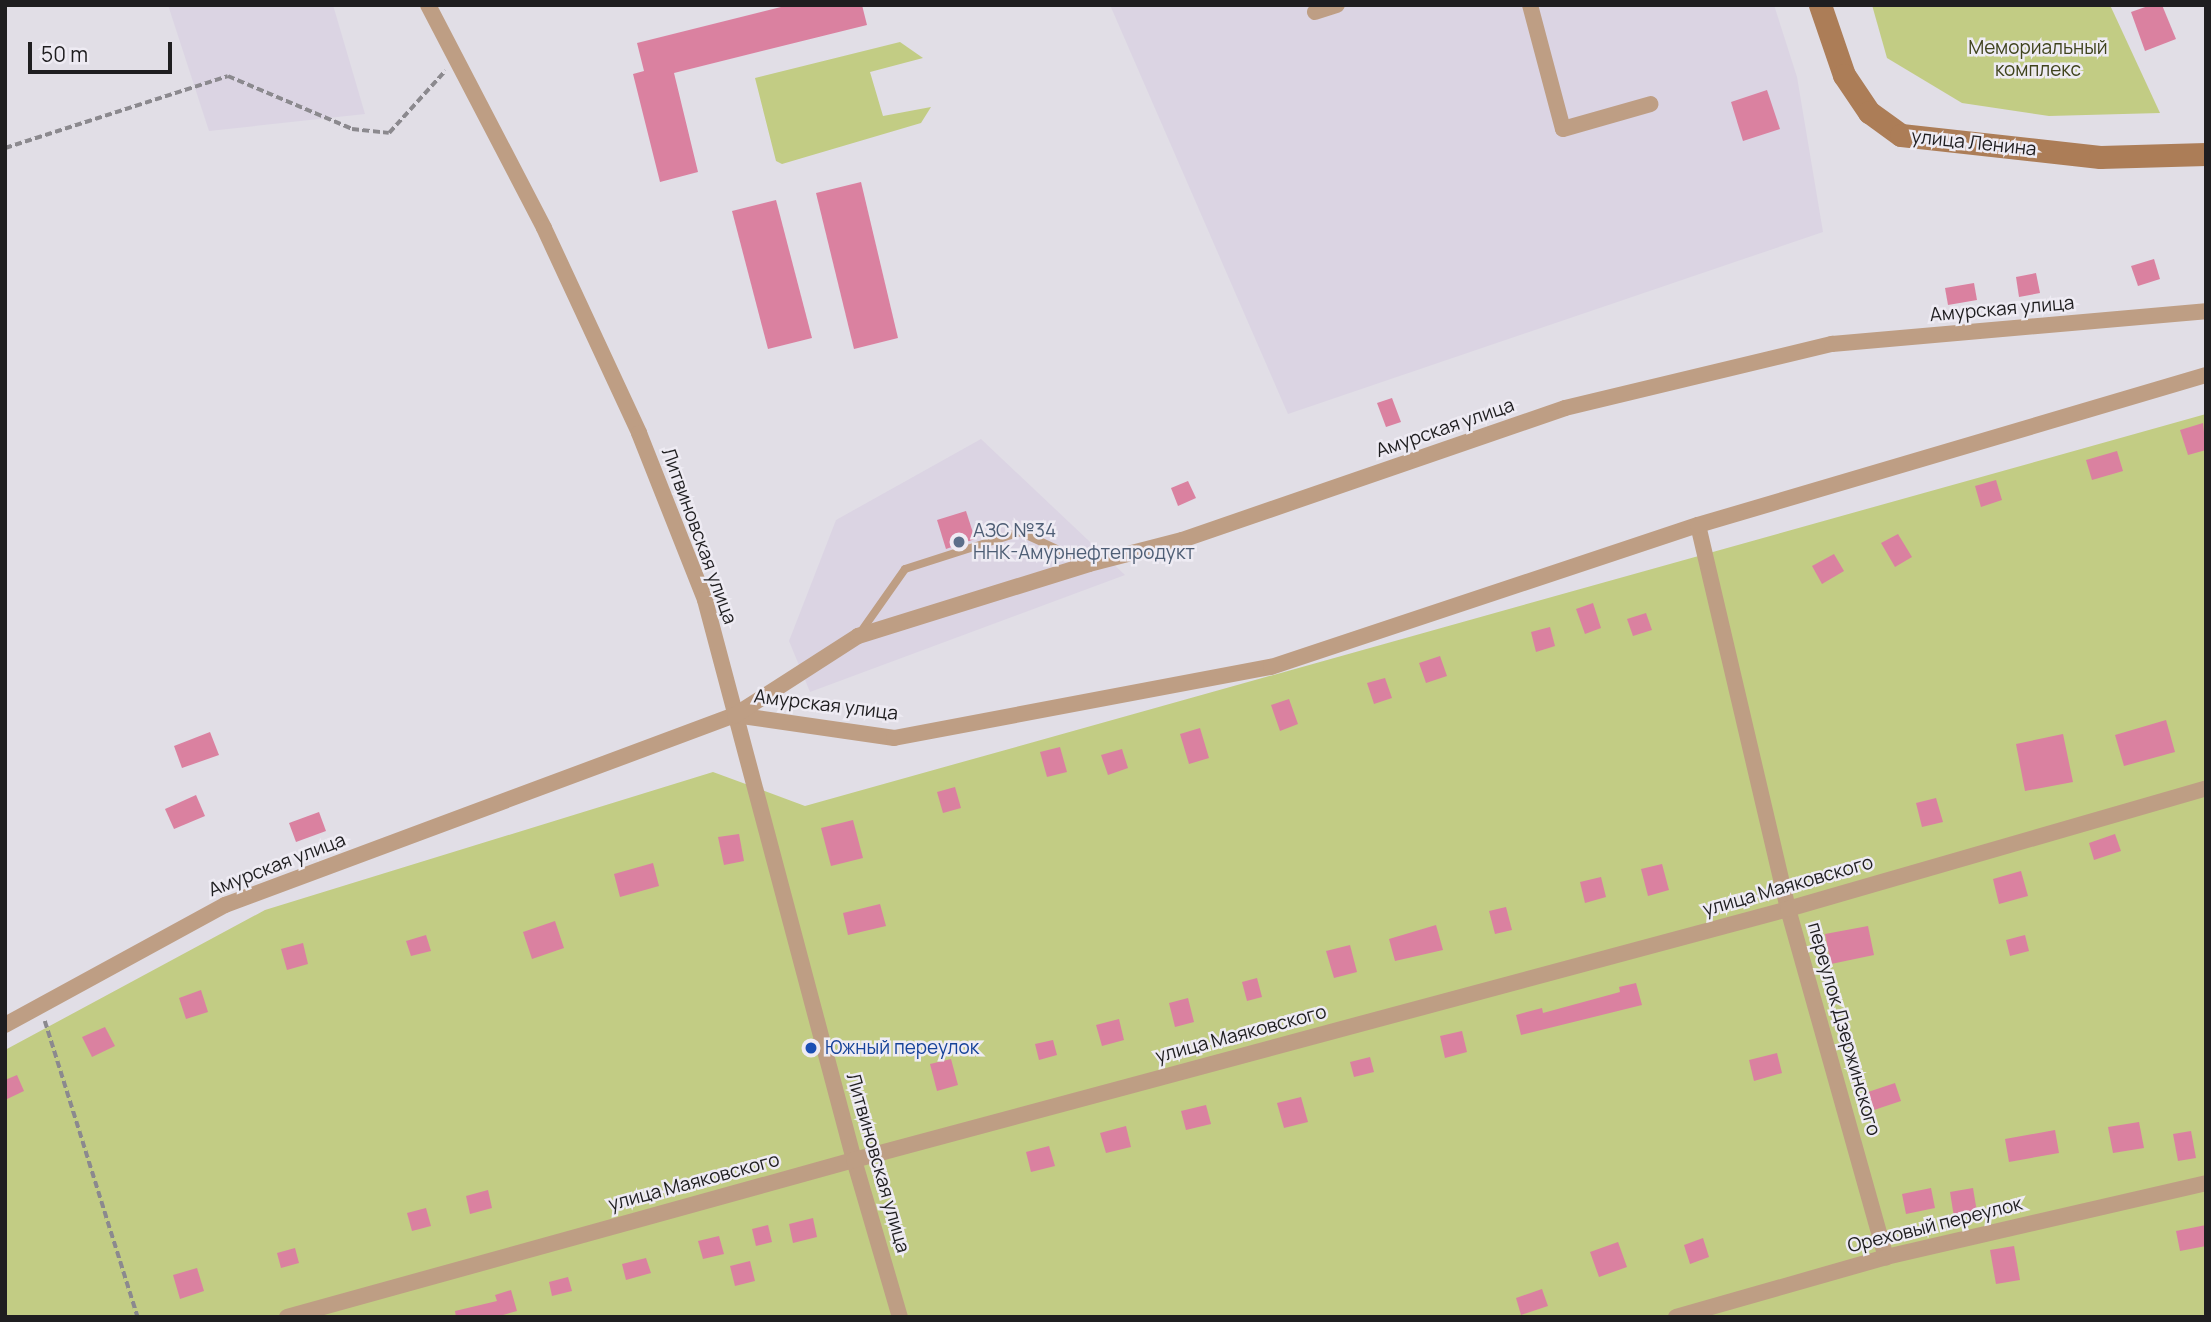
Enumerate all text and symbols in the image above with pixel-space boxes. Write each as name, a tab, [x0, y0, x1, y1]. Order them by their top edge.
scale bar	[32, 28, 175, 72]
park label: Мемориальный комплекс	[1968, 37, 2108, 81]
text: 50 m	[41, 40, 88, 68]
street label: улица Ленина	[1910, 125, 2038, 161]
street label: Амурская улица	[1929, 291, 2075, 327]
street label: Амурская улица	[1373, 394, 1517, 462]
street label: Литвиновская улица	[657, 445, 741, 627]
place label: АЗС №34 ННК-Амурнефтепродукт	[973, 520, 1195, 564]
marker: АЗС №34 ННК-Амурнефтепродукт	[951, 534, 967, 550]
street label: Амурская улица	[753, 685, 899, 725]
street label: Амурская улица	[205, 828, 349, 902]
street label: улица Маяковского	[1700, 851, 1876, 921]
street label: переулок Дзержинского	[1803, 920, 1885, 1138]
street label: улица Маяковского	[1153, 1000, 1329, 1068]
place label: Южный переулок	[825, 1037, 979, 1059]
marker: Южный переулок	[803, 1040, 819, 1056]
street label: Литвиновская улица	[841, 1071, 915, 1255]
street label: улица Маяковского	[606, 1148, 782, 1216]
street label: Ореховый переулок	[1845, 1192, 2025, 1258]

